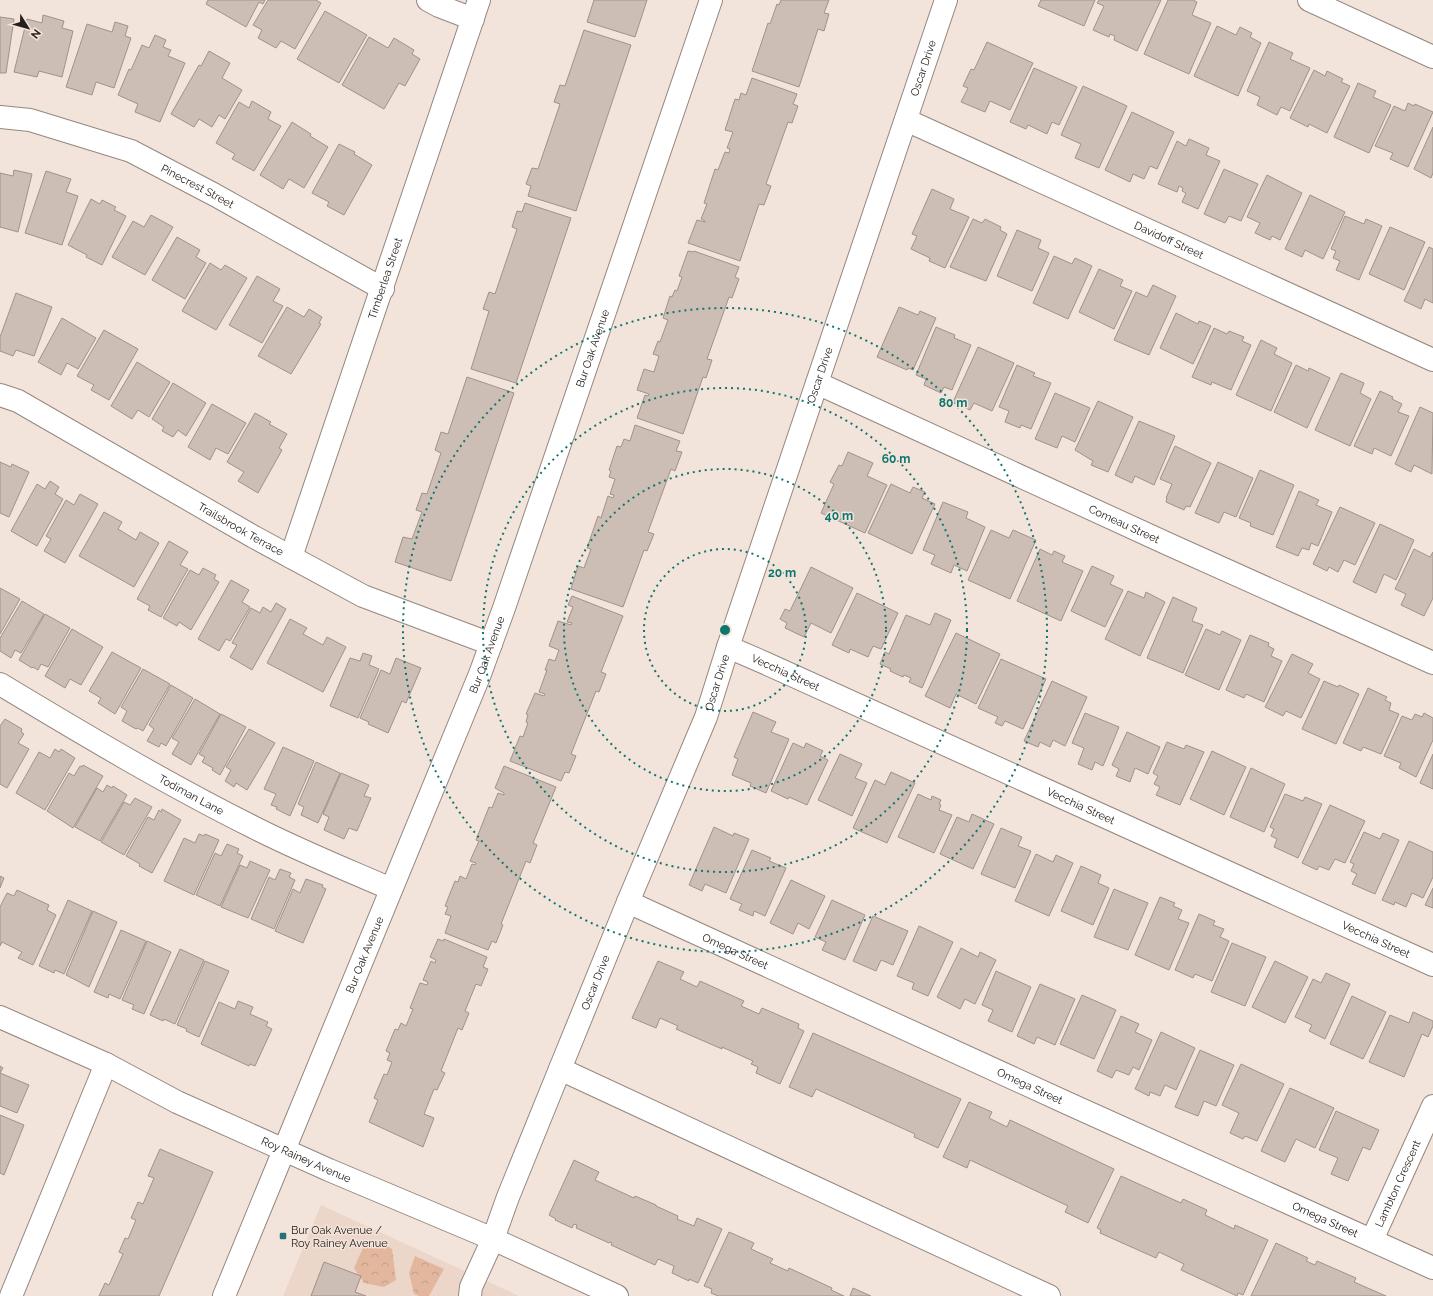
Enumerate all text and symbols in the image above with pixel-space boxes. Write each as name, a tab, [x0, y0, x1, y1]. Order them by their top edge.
north arrow	[8, 8, 48, 48]
text: N	[28, 26, 43, 41]
street label: Oscar Drive	[908, 38, 939, 98]
street label: Pinecrest Street	[159, 162, 236, 211]
street label: Davidoff Street	[1132, 219, 1206, 262]
street label: Timberlea Street	[366, 236, 405, 321]
street label: Bur Oak Avenue	[574, 307, 612, 389]
street label: Oscar Drive	[805, 345, 836, 405]
text: 80 m	[939, 396, 967, 410]
text: 60 m	[882, 452, 910, 466]
street label: Trailsbrook Terrace	[195, 500, 286, 559]
street label: Comeau Street	[1087, 503, 1162, 546]
text: 40 m	[825, 509, 853, 523]
text: 20 m	[768, 566, 796, 580]
street label: Bur Oak Avenue	[467, 614, 508, 696]
centre of rings	[718, 623, 732, 637]
street label: Oscar Drive	[702, 652, 732, 712]
street label: Vecchia Street	[749, 652, 822, 694]
street label: Todiman Lane	[156, 772, 226, 818]
street label: Vecchia Street	[1045, 785, 1117, 827]
street label: Bur Oak Avenue	[343, 914, 387, 995]
street label: Vecchia Street	[1340, 919, 1412, 961]
street label: Omega Street	[700, 931, 770, 972]
street label: Oscar Drive	[579, 953, 613, 1012]
street label: Omega Street	[995, 1066, 1065, 1107]
street label: Roy Rainey Avenue	[259, 1135, 353, 1186]
street label: Lambton Crescent	[1373, 1138, 1424, 1229]
street label: Omega Street	[1290, 1199, 1360, 1240]
place label: Bur Oak Avenue / Roy Rainey Avenue	[291, 1224, 388, 1250]
marker: Bur Oak Avenue / Roy Rainey Avenue	[278, 1231, 288, 1241]

